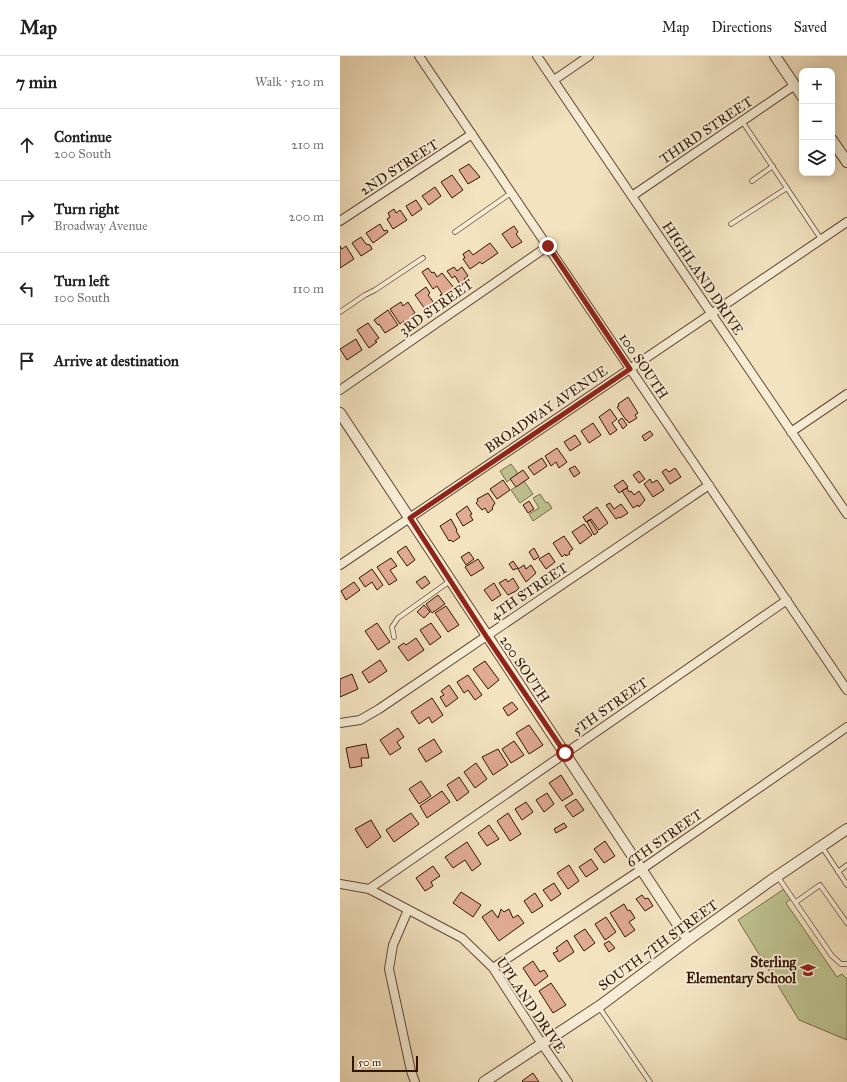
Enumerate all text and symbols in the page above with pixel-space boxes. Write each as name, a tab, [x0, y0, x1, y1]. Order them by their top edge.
text: Map	[20, 16, 57, 39]
text: Map	[662, 19, 689, 36]
text: Directions	[711, 19, 772, 36]
text: Saved	[794, 19, 827, 36]
map controls	[799, 68, 835, 176]
button: +	[799, 68, 835, 104]
text: 7 min	[16, 72, 57, 93]
text: Walk · 520 m	[255, 74, 324, 90]
street label: THIRD STREET	[656, 93, 756, 168]
button: −	[799, 104, 835, 140]
text: Continue	[54, 128, 112, 146]
icon: ahead	[16, 134, 38, 156]
street label: 2ND STREET	[357, 136, 442, 199]
text: 210 m	[291, 137, 324, 153]
button: layers	[799, 140, 835, 176]
text: 200 South	[54, 146, 111, 162]
text: Turn right	[54, 200, 119, 218]
icon: right	[16, 206, 38, 228]
text: 200 m	[289, 209, 324, 225]
text: Broadway Avenue	[54, 218, 148, 234]
street label: HIGHLAND DRIVE	[658, 218, 747, 338]
route end	[539, 237, 557, 255]
text: Turn left	[54, 272, 110, 290]
street label: 3RD STREET	[396, 275, 477, 339]
icon: left	[16, 278, 38, 300]
text: 110 m	[292, 281, 324, 297]
text: 100 South	[54, 290, 110, 306]
street label: 100 SOUTH	[615, 330, 672, 403]
icon: arrive	[16, 350, 38, 372]
text: Arrive at destination	[54, 352, 179, 370]
street label: BROADWAY AVENUE	[482, 362, 611, 457]
street label: 4TH STREET	[487, 559, 572, 624]
street label: 200 SOUTH	[496, 632, 553, 706]
street label: 5TH STREET	[569, 674, 652, 739]
route start	[556, 744, 574, 762]
street label: 6TH STREET	[623, 806, 706, 871]
street label: SOUTH 7TH STREET	[595, 896, 722, 995]
street label: UPLAND DRIVE	[492, 954, 569, 1056]
place label: Sterling Elementary School	[686, 954, 797, 988]
school or university icon: Sterling Elementary School	[799, 961, 817, 979]
scale bar	[352, 1054, 418, 1073]
text: 50 m	[358, 1056, 381, 1069]

